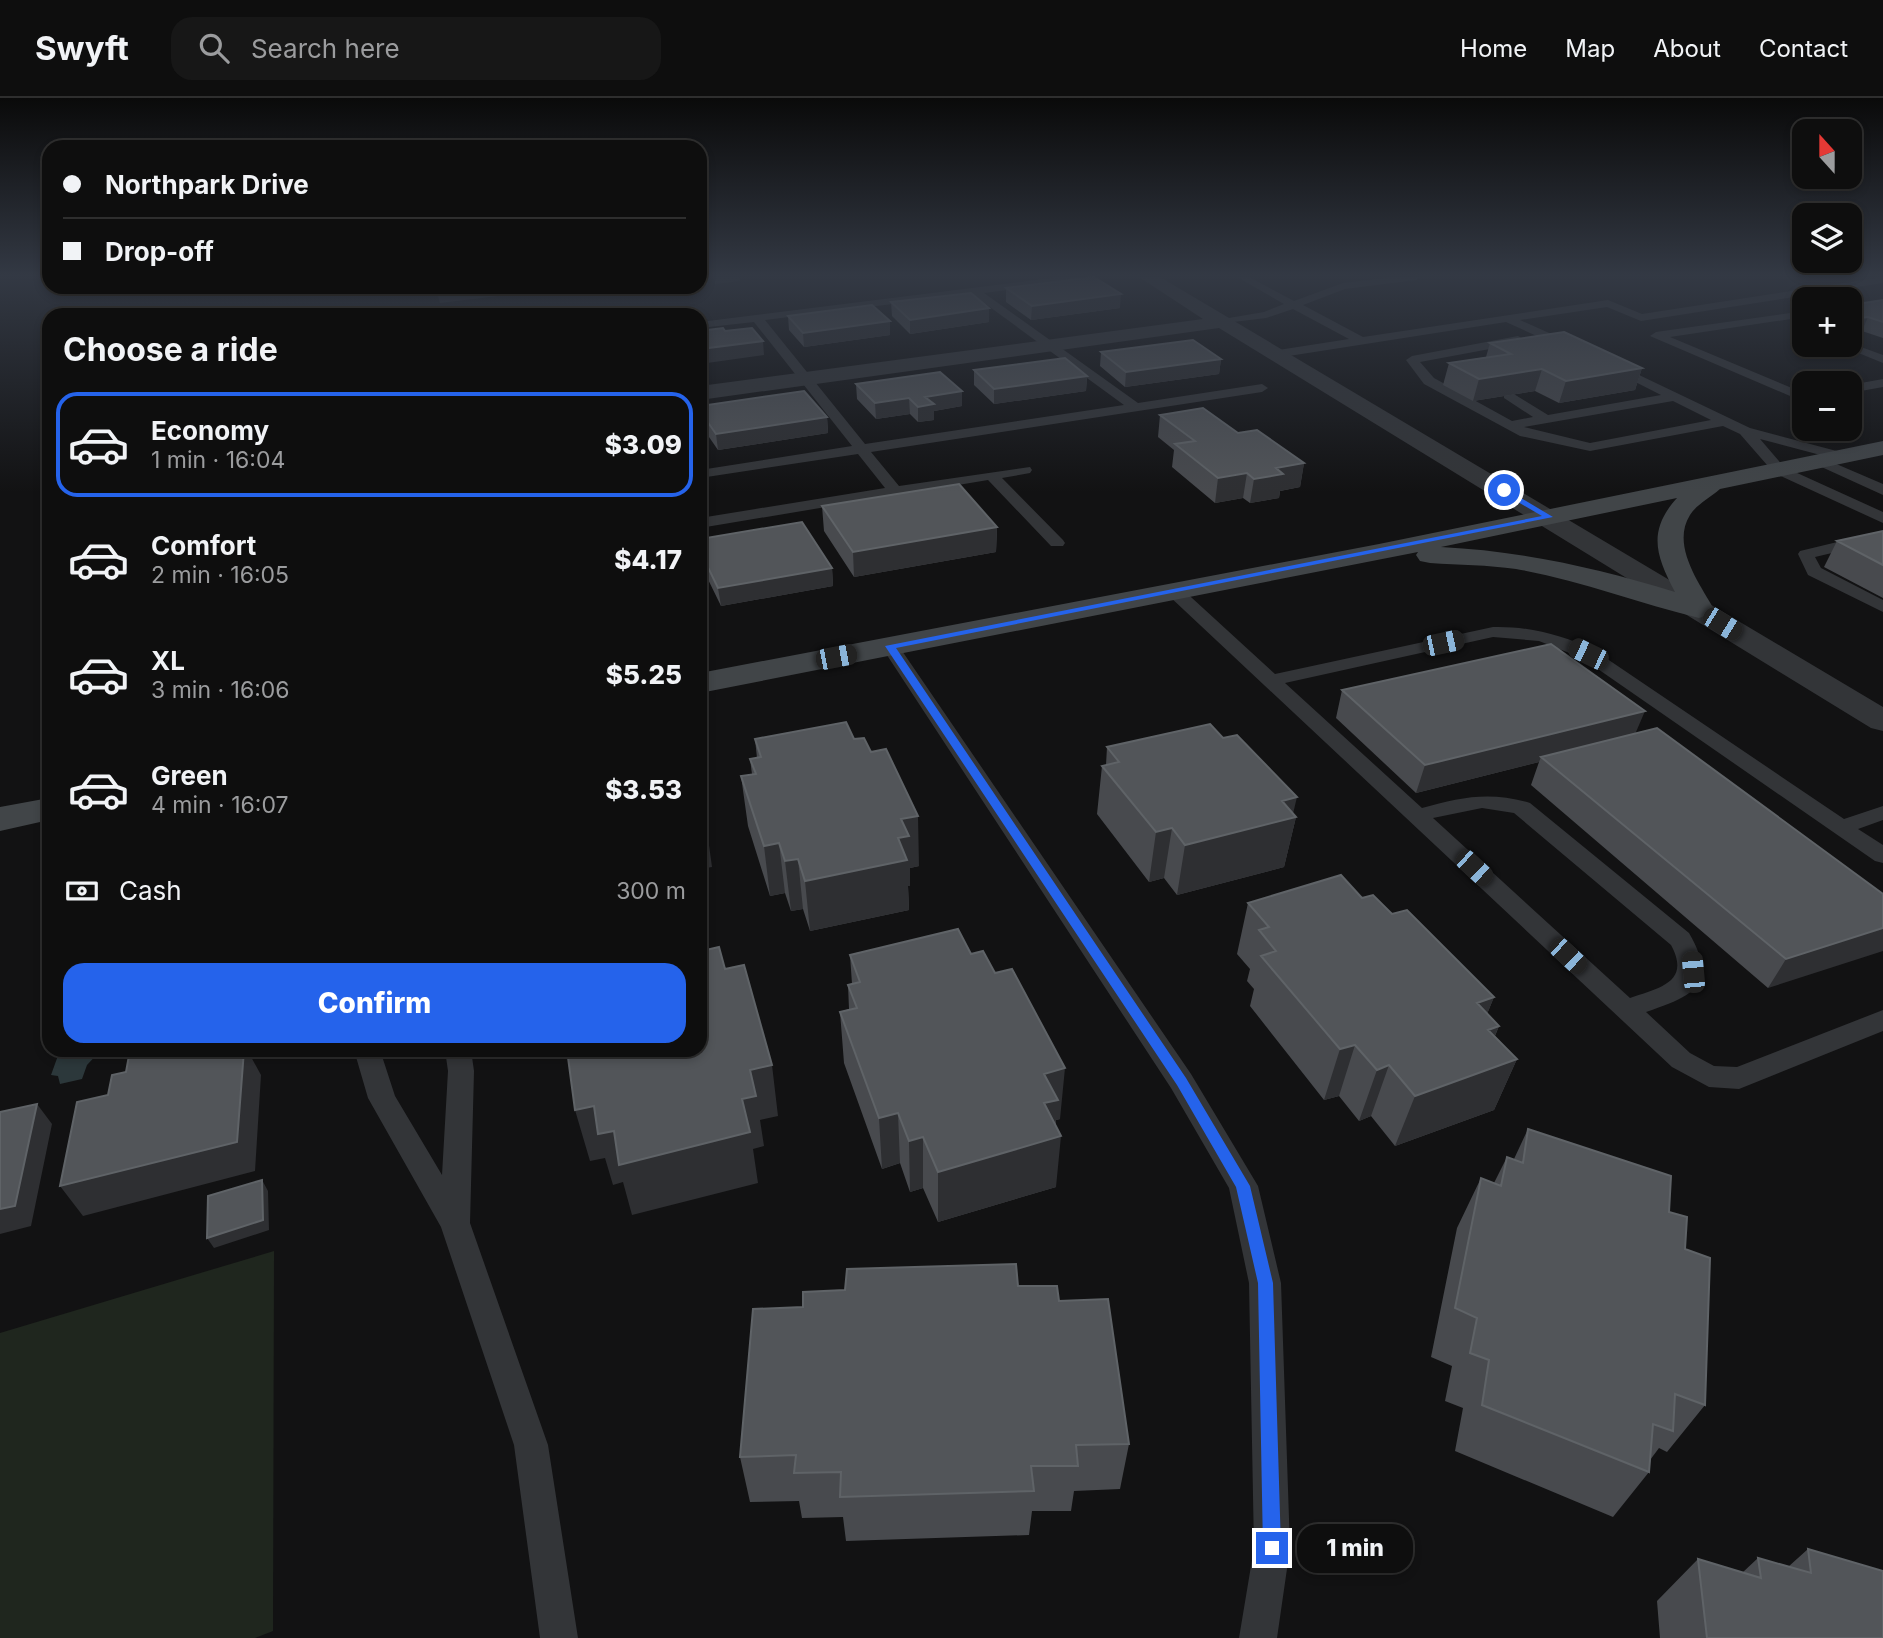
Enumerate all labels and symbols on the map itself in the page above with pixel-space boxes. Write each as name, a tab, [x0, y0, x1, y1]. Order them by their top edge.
north arrow	[1792, 119, 1862, 189]
route start	[1488, 474, 1520, 506]
car	[1699, 604, 1746, 644]
car	[1421, 628, 1466, 658]
car	[1565, 635, 1612, 673]
car	[814, 643, 859, 671]
car	[1452, 846, 1497, 890]
car	[1546, 934, 1591, 978]
car	[1681, 950, 1706, 994]
callout: 1 min	[1296, 1524, 1412, 1572]
route end	[1256, 1532, 1288, 1564]

